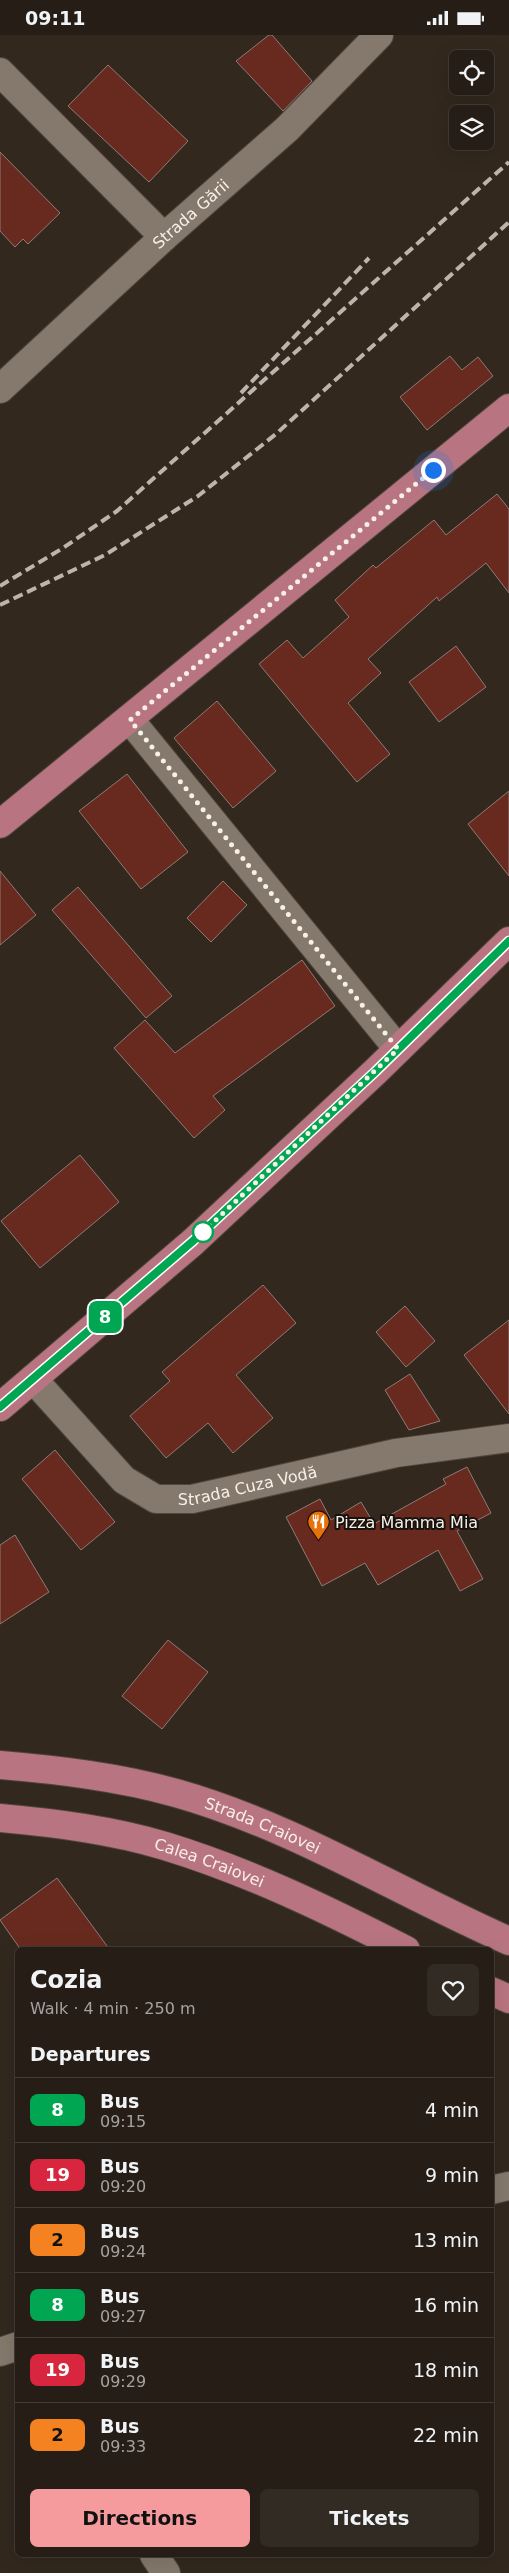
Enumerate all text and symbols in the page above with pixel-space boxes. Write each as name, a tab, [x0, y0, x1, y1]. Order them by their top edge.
text: 09:11	[25, 7, 85, 29]
map controls	[449, 50, 494, 150]
button: locate	[449, 50, 494, 95]
button: layers	[449, 105, 494, 150]
street label: Strada Gării	[148, 175, 233, 252]
your location	[421, 458, 446, 483]
unlabelled marker	[192, 1221, 214, 1243]
line badge: 8	[89, 1301, 121, 1333]
text: 8	[99, 1306, 111, 1327]
street label: Strada Cuza Vodă	[178, 1462, 319, 1509]
restaurant icon: Pizza Mamma Mia	[307, 1510, 331, 1541]
place label: Pizza Mamma Mia	[335, 1513, 478, 1532]
street label: Strada Craiovei	[202, 1793, 324, 1857]
street label: Calea Craiovei	[152, 1834, 267, 1891]
button: heart	[427, 1964, 479, 2016]
text: Cozia	[30, 1966, 103, 1994]
text: Walk · 4 min · 250 m	[30, 1999, 195, 2018]
text: Departures	[30, 2043, 151, 2065]
text: Bus	[100, 2090, 139, 2112]
text: 8	[51, 2099, 64, 2120]
text: 4 min	[425, 2099, 479, 2121]
text: 09:15	[100, 2112, 146, 2131]
text: Bus	[100, 2155, 139, 2177]
text: 19	[45, 2164, 70, 2185]
text: 9 min	[425, 2164, 479, 2186]
text: 09:20	[100, 2177, 146, 2196]
text: Bus	[100, 2220, 139, 2242]
text: 2	[51, 2229, 64, 2250]
text: 13 min	[413, 2229, 479, 2251]
text: 09:24	[100, 2242, 146, 2261]
text: Bus	[100, 2285, 139, 2307]
text: 8	[51, 2294, 64, 2315]
text: 16 min	[413, 2294, 479, 2316]
text: 09:27	[100, 2307, 146, 2326]
text: Bus	[100, 2350, 139, 2372]
text: 19	[45, 2359, 70, 2380]
text: 18 min	[413, 2359, 479, 2381]
text: 09:29	[100, 2372, 146, 2391]
text: Bus	[100, 2415, 139, 2437]
text: 2	[51, 2424, 64, 2445]
text: 22 min	[413, 2424, 479, 2446]
text: 09:33	[100, 2437, 146, 2456]
button: Directions	[30, 2489, 250, 2547]
button: Tickets	[260, 2489, 479, 2547]

